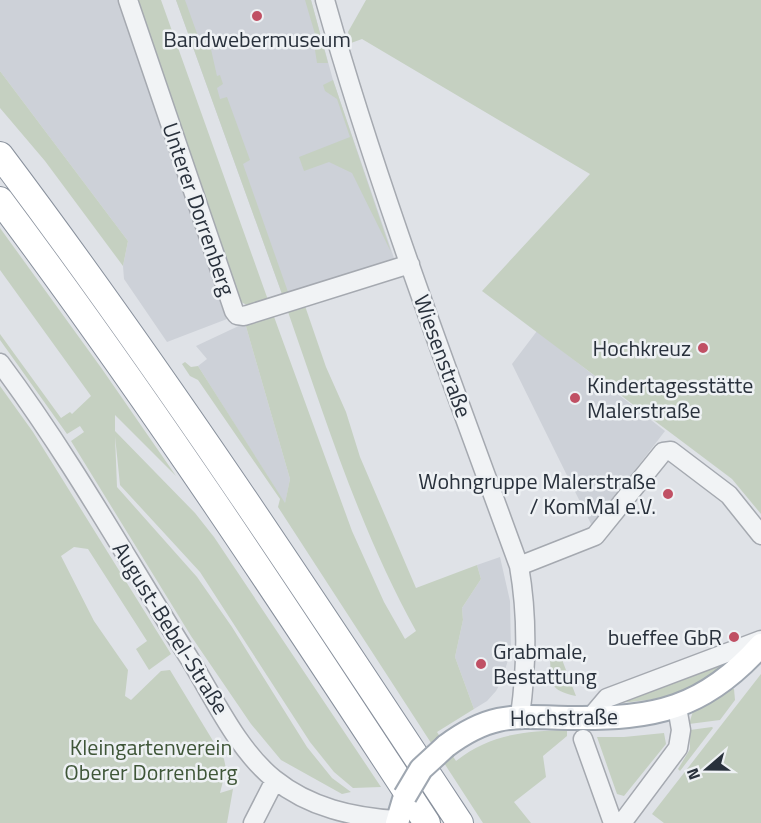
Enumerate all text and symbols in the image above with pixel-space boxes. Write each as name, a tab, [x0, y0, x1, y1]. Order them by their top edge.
marker: Bandwebermuseum	[250, 9, 264, 23]
place label: Bandwebermuseum	[163, 22, 351, 56]
street label: Unterer Dorrenberg	[153, 118, 245, 300]
street label: Wiesenstraße	[405, 290, 481, 422]
place label: Hochkreuz	[593, 331, 691, 365]
marker: Hochkreuz	[696, 341, 710, 355]
place label: Kindertagesstätte Malerstraße	[587, 368, 753, 427]
marker: Kindertagesstätte Malerstraße	[568, 391, 582, 405]
place label: Wohngruppe Malerstraße / KomMal e.V.	[418, 464, 656, 523]
marker: Wohngruppe Malerstraße / KomMal e.V.	[661, 487, 675, 501]
street label: August-Bebel-Straße	[104, 535, 238, 721]
place label: bueffee GbR	[608, 620, 722, 654]
marker: bueffee GbR	[727, 630, 741, 644]
place label: Grabmale, Bestattung	[493, 634, 597, 693]
marker: Grabmale, Bestattung	[474, 657, 488, 671]
street label: Hochstraße	[510, 699, 618, 735]
park label: Kleingartenverein Oberer Dorrenberg	[64, 730, 238, 789]
north arrow	[677, 739, 737, 799]
text: N	[680, 765, 706, 783]

